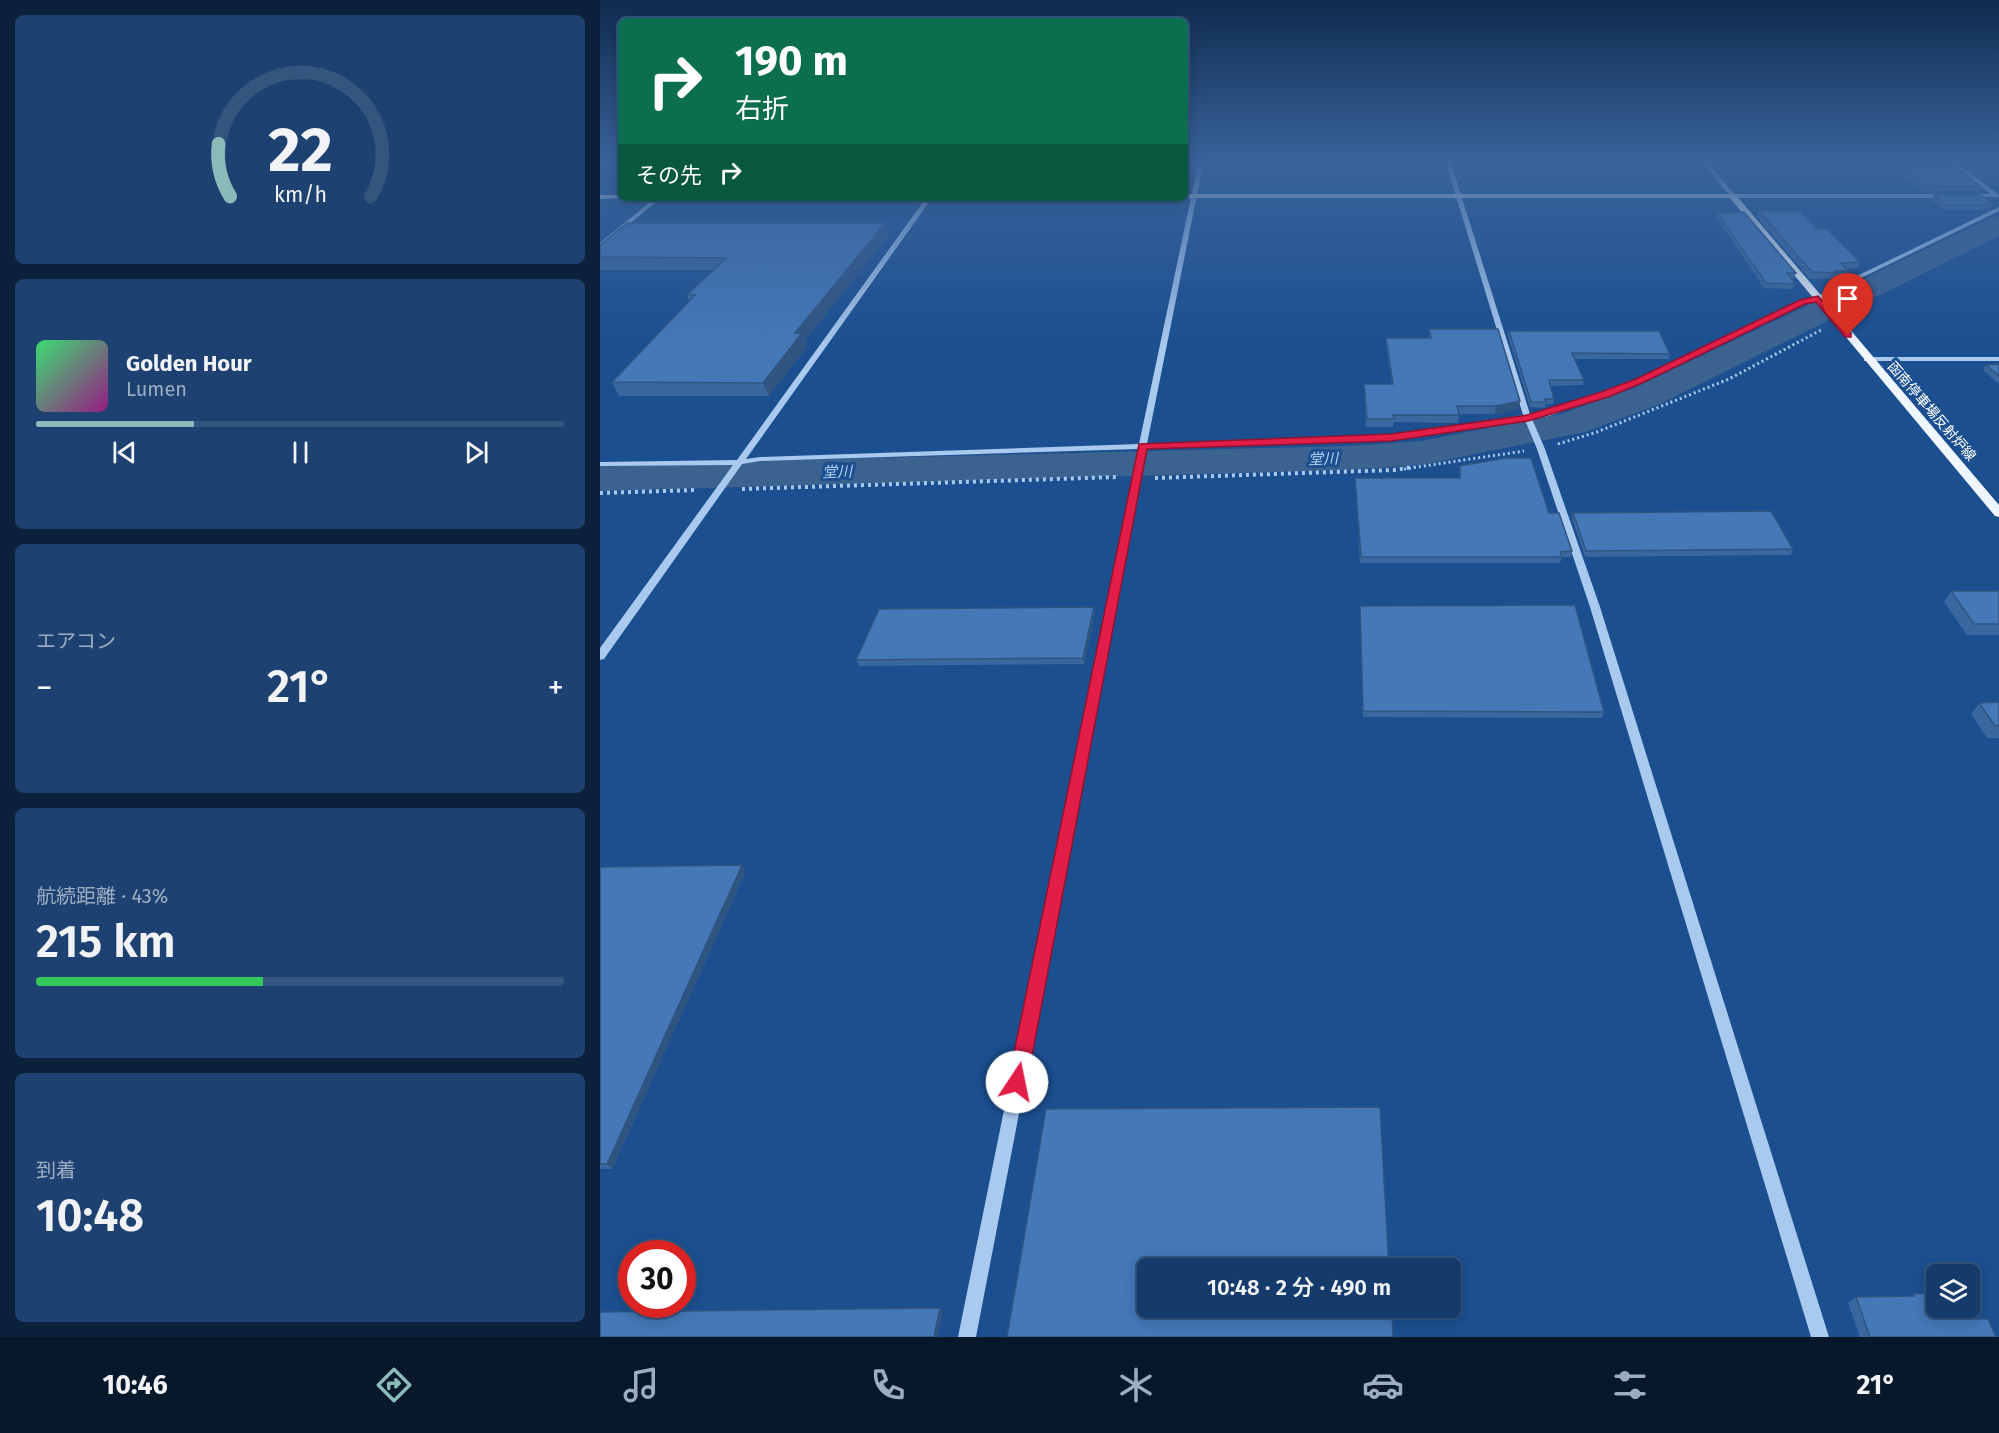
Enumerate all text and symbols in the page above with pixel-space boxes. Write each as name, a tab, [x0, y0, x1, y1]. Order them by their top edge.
text: 190 m	[735, 36, 848, 86]
icon: right	[636, 42, 714, 120]
text: 右折	[735, 93, 789, 125]
text: 22	[268, 113, 332, 188]
icon: right	[714, 156, 747, 189]
text: その先	[636, 162, 702, 189]
text: km/h	[273, 182, 327, 208]
pin	[1822, 273, 1873, 335]
icon: arrive	[1831, 282, 1864, 315]
text: Golden Hour	[126, 350, 252, 377]
street label: 函南停車場反射炉線	[1884, 358, 1979, 464]
text: Lumen	[126, 377, 187, 401]
icon: previous	[108, 436, 141, 469]
icon: pause	[284, 436, 317, 469]
icon: next	[460, 436, 493, 469]
water label: 堂川	[1308, 449, 1340, 469]
water label: 堂川	[822, 462, 854, 482]
text: エアコン	[36, 629, 116, 653]
text: 21°	[267, 660, 333, 714]
text: −	[36, 668, 53, 708]
text: +	[548, 668, 564, 708]
text: 航続距離 · 43%	[36, 884, 168, 908]
text: 215 km	[36, 915, 176, 969]
position arrow	[985, 1050, 1049, 1114]
text: 到着	[36, 1158, 76, 1182]
text: 10:48	[36, 1189, 144, 1243]
speed limit sign: 30	[618, 1240, 696, 1318]
map controls	[1926, 1264, 1980, 1318]
button: layers	[1926, 1264, 1980, 1318]
text: 10:48 · 2 分 · 490 m	[1207, 1274, 1391, 1301]
icon: directions	[373, 1364, 415, 1406]
icon: music	[620, 1364, 662, 1406]
icon: phone	[867, 1364, 909, 1406]
icon: climate	[1115, 1364, 1157, 1406]
icon: car	[1362, 1364, 1404, 1406]
icon: filters	[1609, 1364, 1651, 1406]
text: 10:46	[103, 1369, 168, 1401]
text: 21°	[1856, 1369, 1896, 1401]

